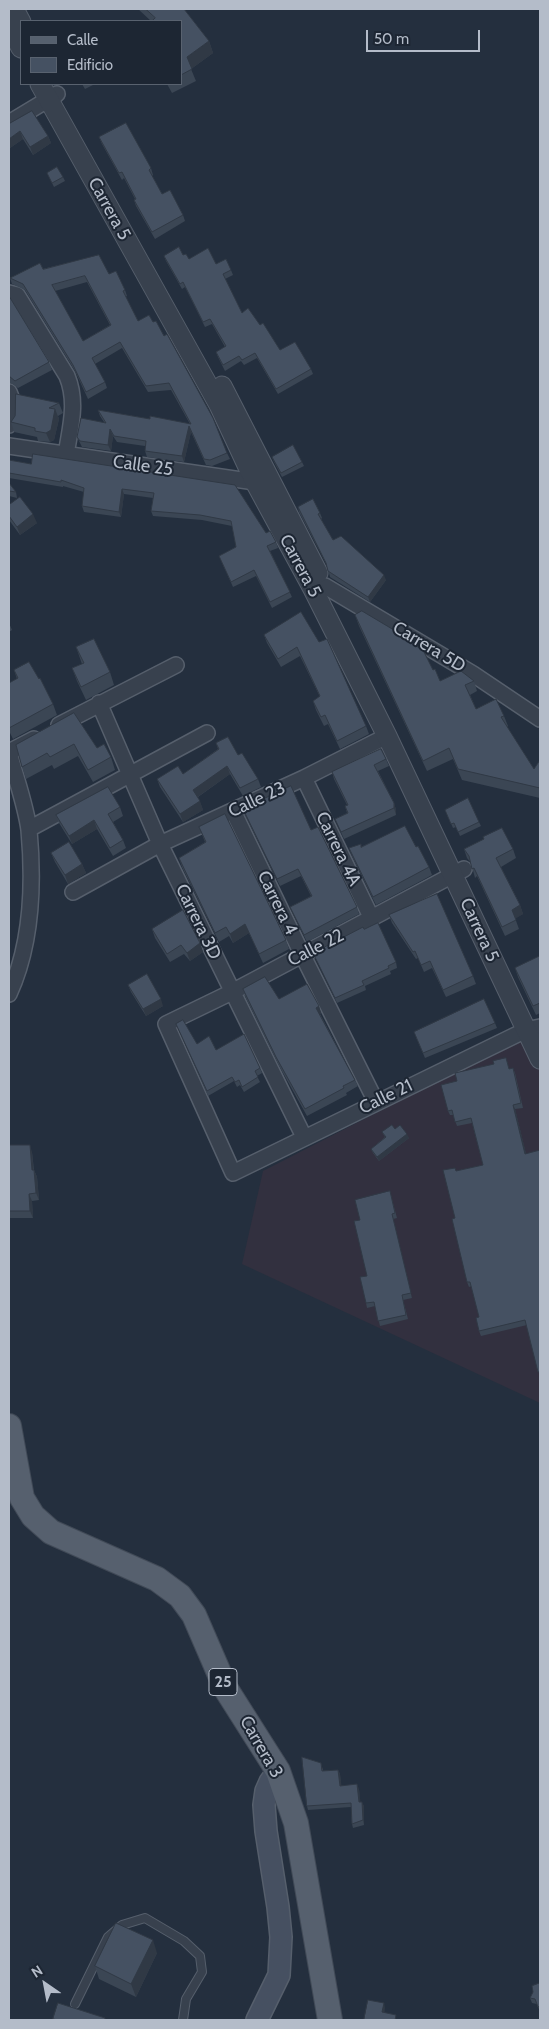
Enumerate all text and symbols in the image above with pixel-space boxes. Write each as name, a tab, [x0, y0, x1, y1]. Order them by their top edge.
legend	[20, 20, 182, 85]
scale bar	[369, 20, 483, 52]
text: 50 m	[374, 30, 409, 48]
text: Calle	[67, 31, 98, 49]
text: Edificio	[67, 56, 113, 74]
street label: Carrera 5	[83, 174, 135, 244]
street label: Calle 25	[112, 451, 174, 481]
street label: Carrera 5	[274, 531, 326, 601]
street label: Carrera 5D	[389, 617, 469, 677]
street label: Calle 23	[225, 777, 289, 823]
street label: Carrera 4A	[311, 808, 365, 890]
street label: Carrera 4	[252, 867, 302, 939]
street label: Carrera 3D	[171, 881, 225, 963]
street label: Carrera 5	[455, 895, 503, 965]
street label: Calle 22	[284, 925, 348, 971]
street label: Calle 21	[356, 1075, 416, 1119]
road number: 25	[209, 1668, 237, 1695]
street label: Carrera 3	[235, 1712, 287, 1782]
north arrow	[20, 1959, 70, 2009]
text: N	[28, 1961, 46, 1982]

